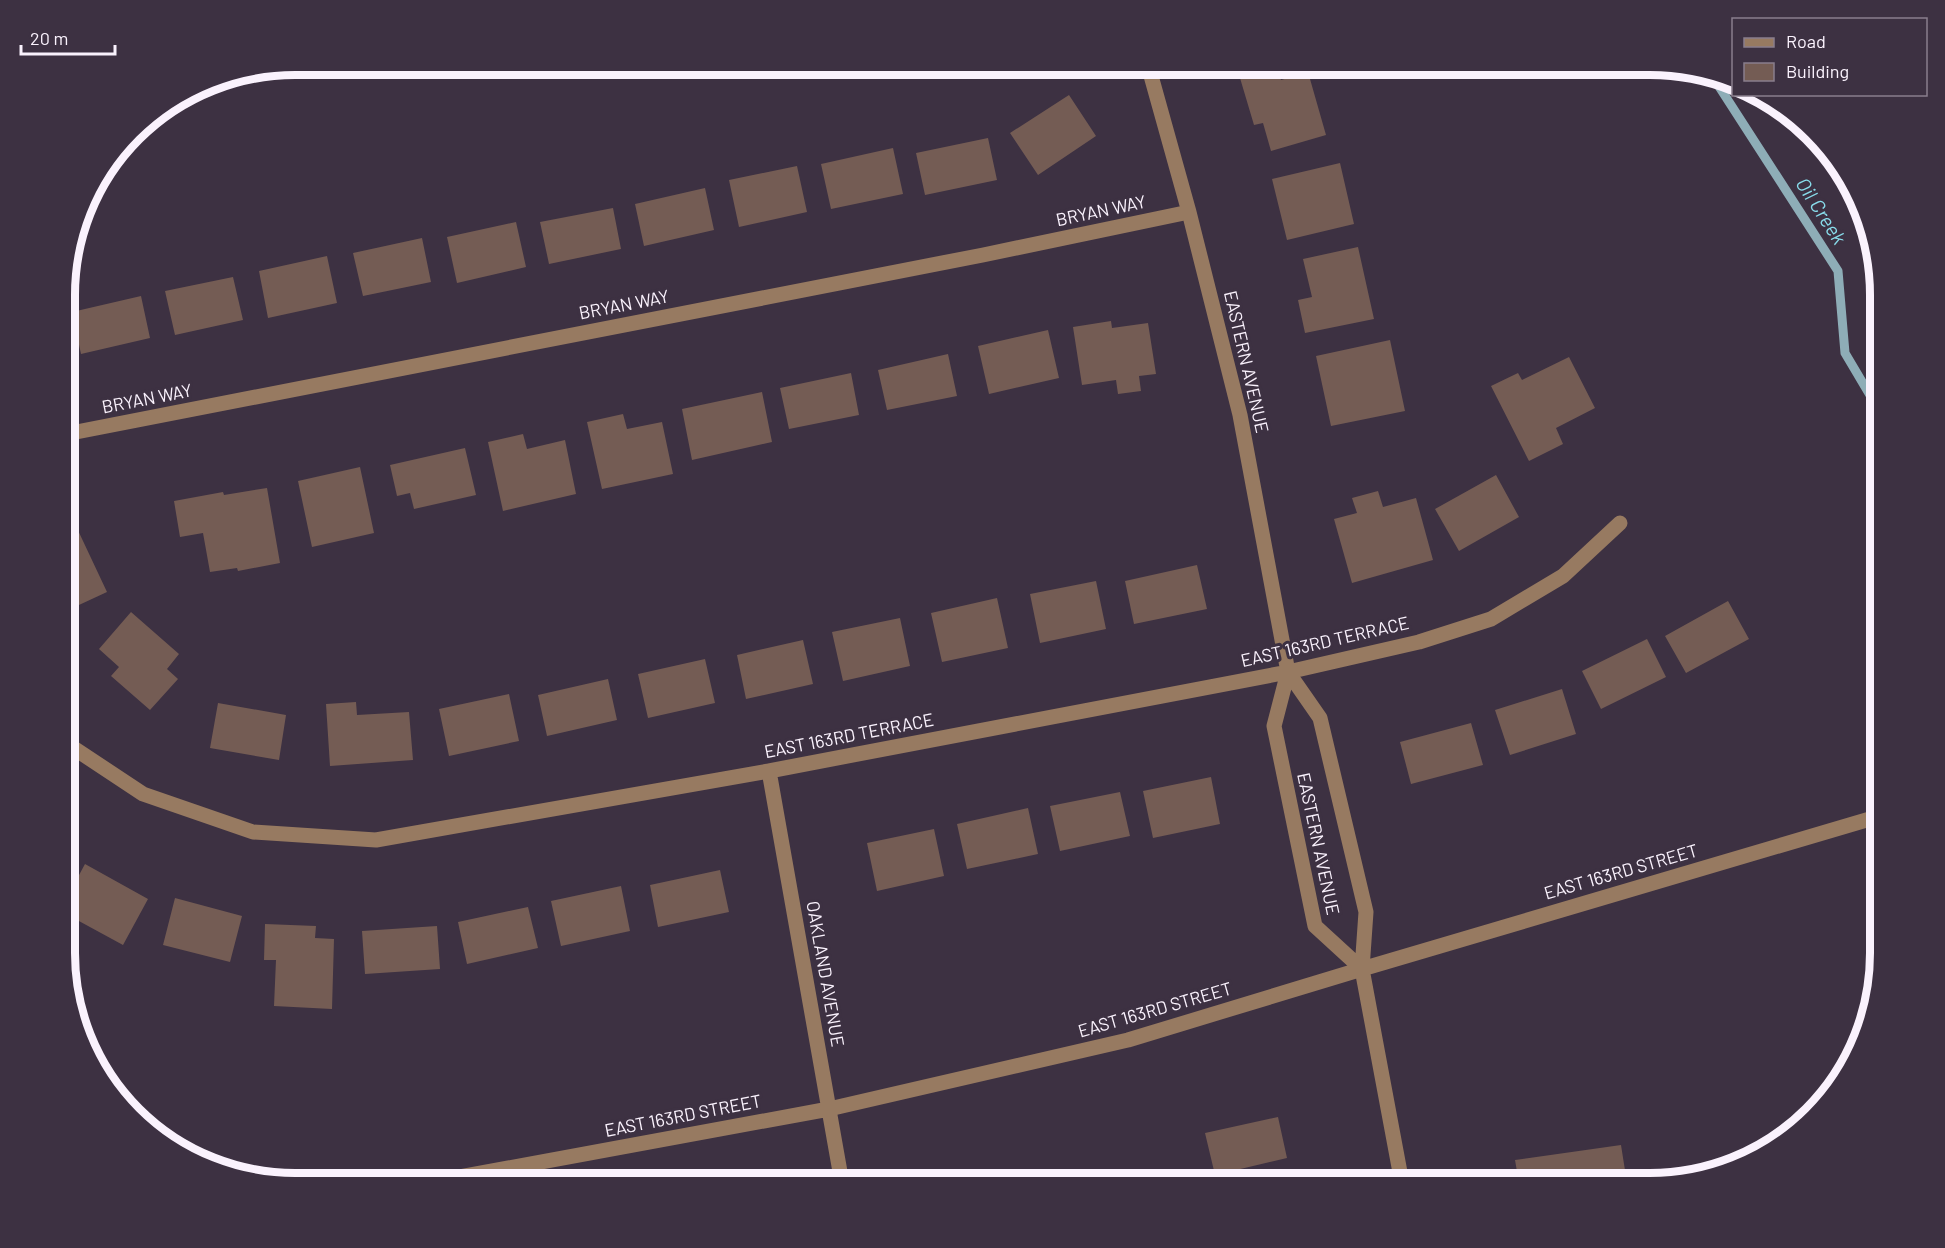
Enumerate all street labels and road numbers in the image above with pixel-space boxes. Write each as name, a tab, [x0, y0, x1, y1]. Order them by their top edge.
street label: BRYAN WAY	[1054, 190, 1148, 230]
street label: BRYAN WAY	[577, 284, 671, 324]
street label: EASTERN AVENUE	[1220, 289, 1274, 435]
street label: BRYAN WAY	[100, 378, 194, 418]
street label: EAST 163RD TERRACE	[1238, 611, 1411, 671]
street label: EAST 163RD TERRACE	[762, 708, 935, 762]
street label: EASTERN AVENUE	[1293, 770, 1345, 917]
street label: EAST 163RD STREET	[1541, 839, 1700, 904]
street label: OAKLAND AVENUE	[802, 899, 850, 1048]
street label: EAST 163RD STREET	[1075, 977, 1234, 1042]
street label: EAST 163RD STREET	[603, 1089, 763, 1141]

